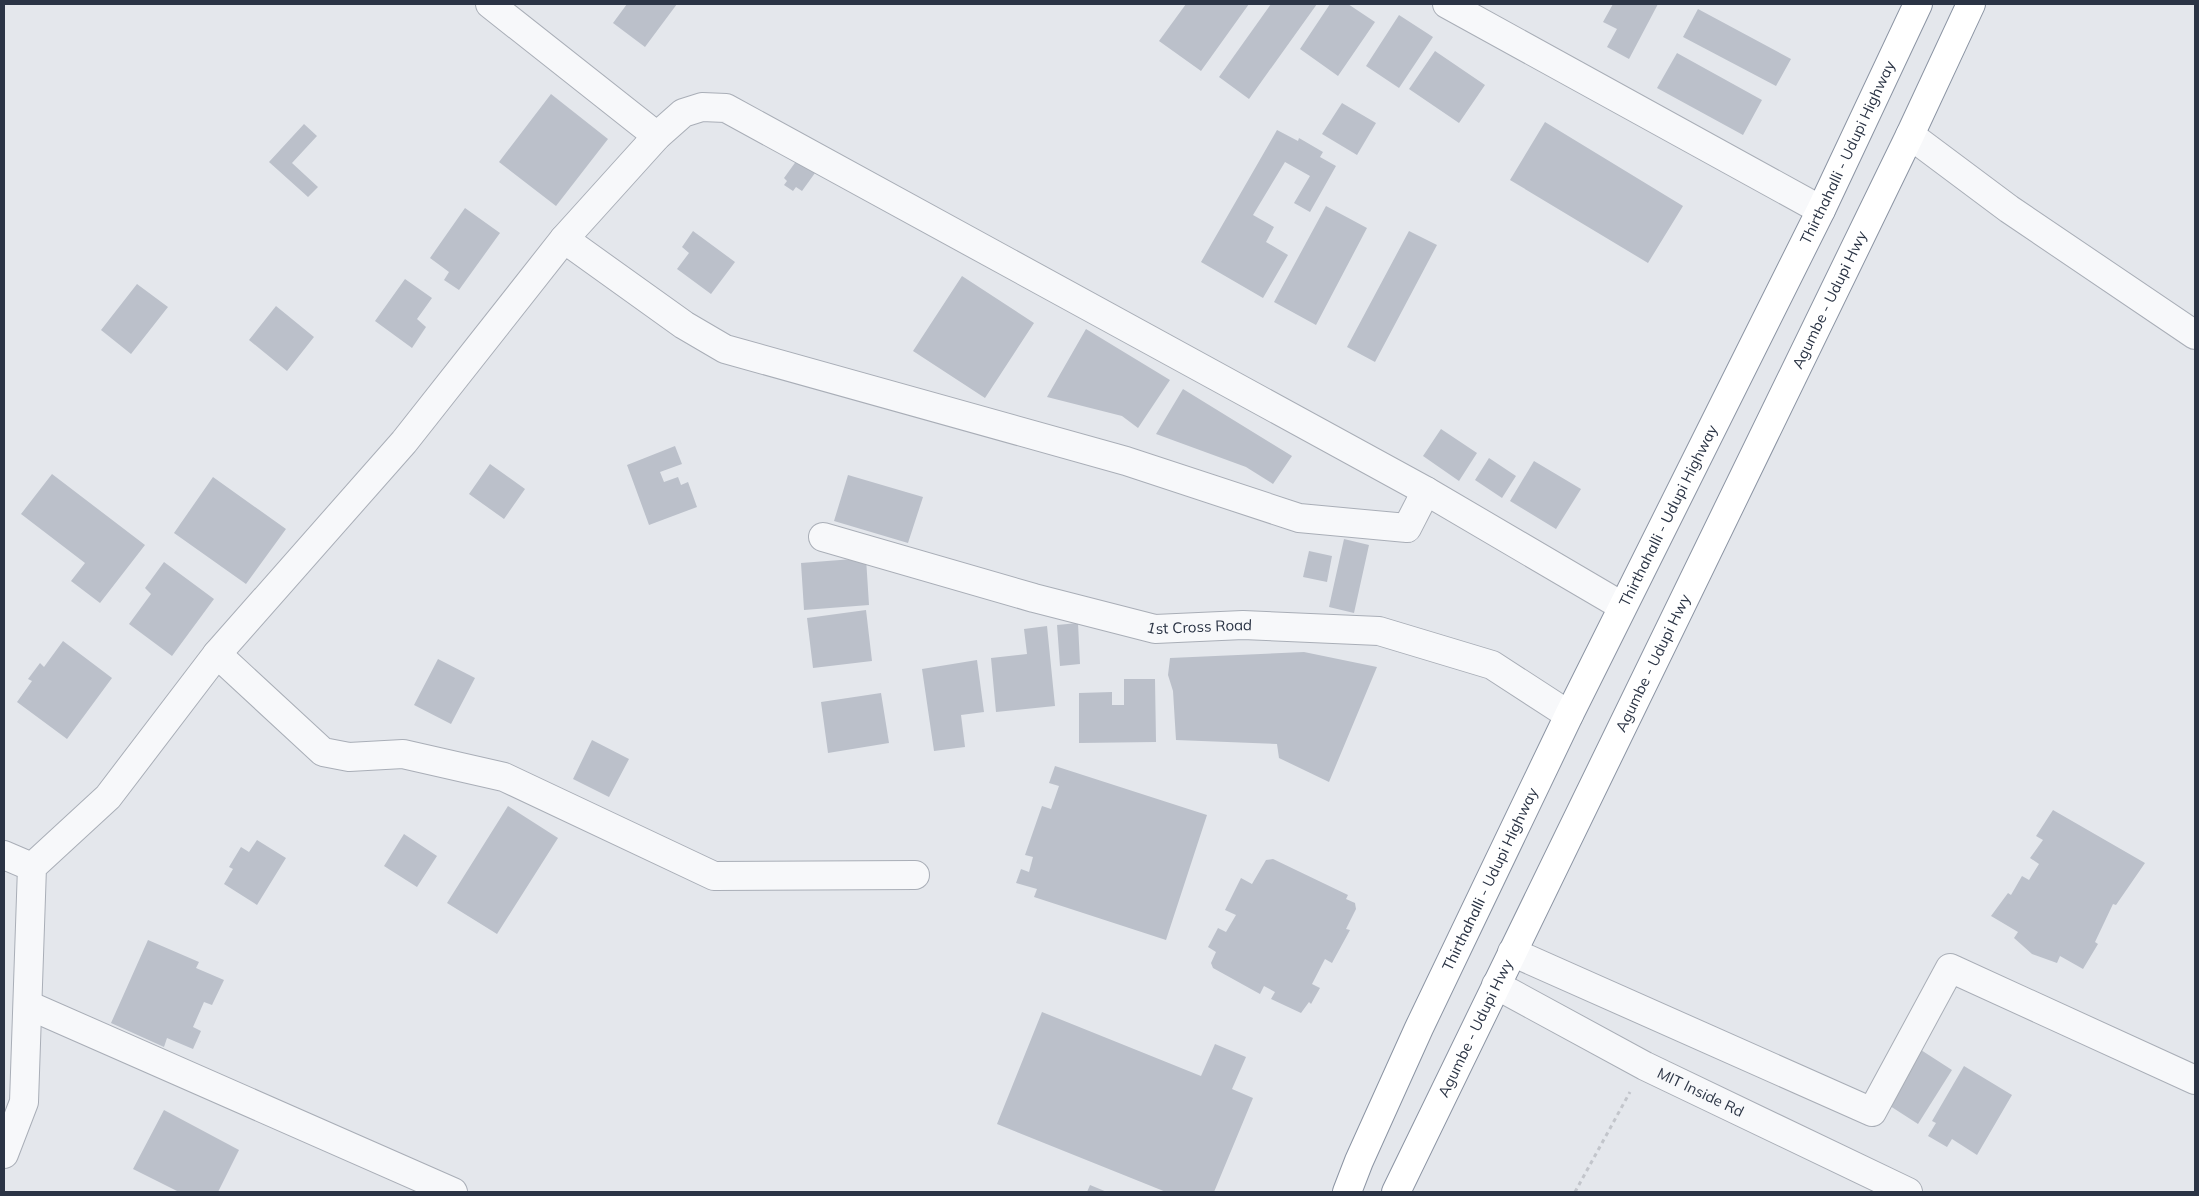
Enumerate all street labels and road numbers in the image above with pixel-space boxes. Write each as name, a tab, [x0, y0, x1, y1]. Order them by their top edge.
street label: Thirthahalli - Udupi Highway	[1795, 57, 1899, 247]
street label: Agumbe - Udupi Hwy	[1788, 228, 1871, 372]
street label: Thirthahalli - Udupi Highway	[1615, 421, 1721, 610]
street label: Agumbe - Udupi Hwy	[1611, 591, 1694, 735]
street label: 1st Cross Road	[1145, 615, 1253, 638]
street label: Thirthahalli - Udupi Highway	[1438, 784, 1542, 974]
street label: Agumbe - Udupi Hwy	[1434, 956, 1517, 1100]
street label: MIT Inside Rd	[1654, 1063, 1747, 1121]

